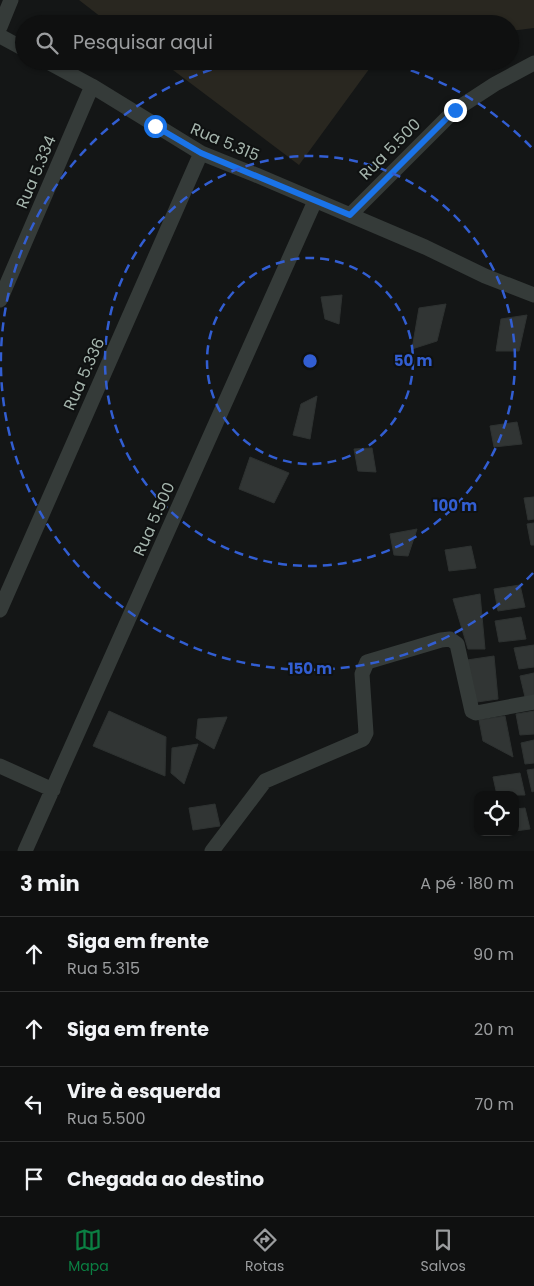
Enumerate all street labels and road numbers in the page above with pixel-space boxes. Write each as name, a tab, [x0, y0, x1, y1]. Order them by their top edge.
street label: Rua 5.500	[354, 113, 426, 185]
street label: Rua 5.315	[187, 117, 263, 167]
street label: Rua 5.334	[10, 132, 62, 212]
street label: Rua 5.336	[58, 334, 110, 414]
street label: Rua 5.500	[128, 478, 180, 560]

